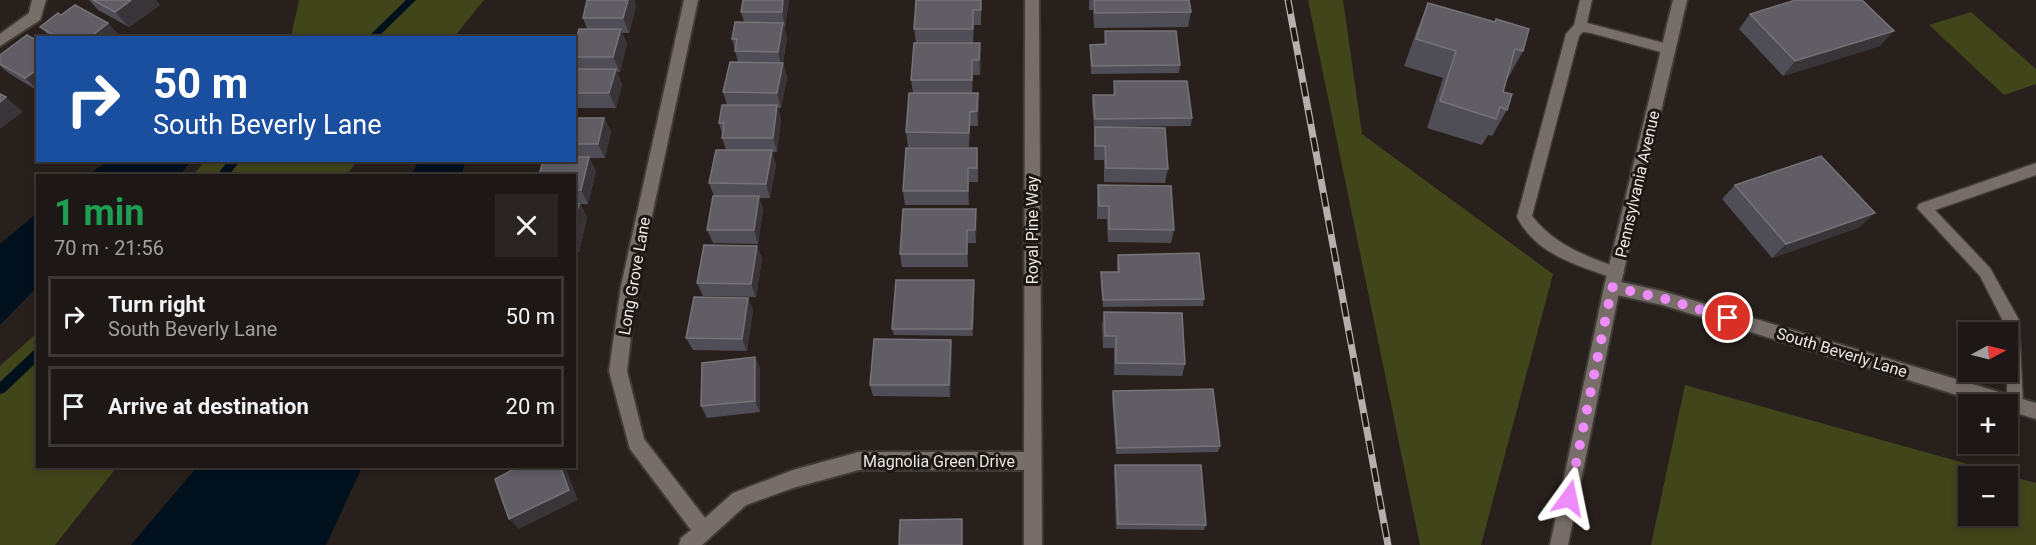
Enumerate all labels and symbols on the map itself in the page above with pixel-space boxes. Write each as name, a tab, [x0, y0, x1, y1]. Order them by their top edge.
street label: Pennsylvania Avenue	[1611, 109, 1664, 259]
street label: Royal Pine Way	[1023, 175, 1042, 284]
street label: Long Grove Lane	[615, 216, 654, 337]
pin	[1702, 292, 1753, 343]
north arrow	[1958, 322, 2018, 382]
street label: South Beverly Lane	[1774, 324, 1909, 381]
street label: Magnolia Green Drive	[863, 452, 1015, 471]
position arrow	[1537, 466, 1601, 530]

